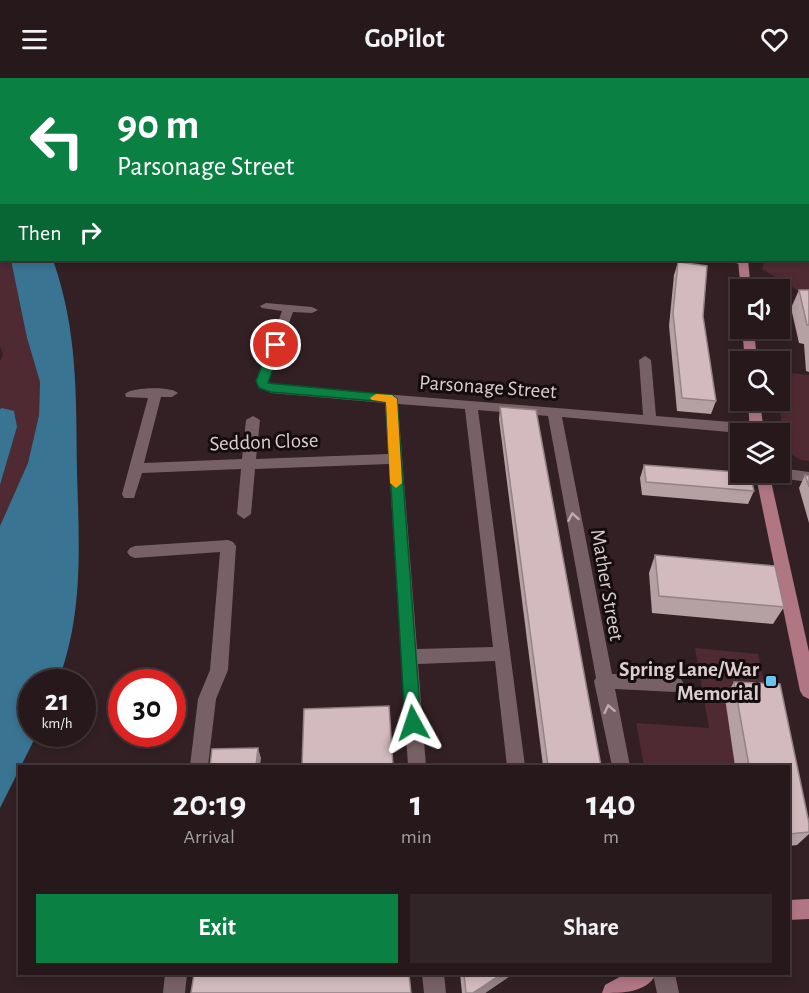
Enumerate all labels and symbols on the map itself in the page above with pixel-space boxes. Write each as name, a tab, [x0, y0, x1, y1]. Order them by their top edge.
pin	[250, 319, 301, 370]
street label: Parsonage Street	[418, 372, 558, 402]
street label: Seddon Close	[209, 430, 319, 454]
one-way arrow	[568, 513, 580, 522]
street label: Mather Street	[587, 528, 627, 643]
place label: Spring Lane/War Memorial	[619, 659, 760, 704]
speed limit sign: 30	[108, 669, 186, 747]
marker: Spring Lane/War Memorial	[764, 674, 778, 688]
position arrow	[381, 691, 445, 755]
one-way arrow	[603, 704, 616, 714]

